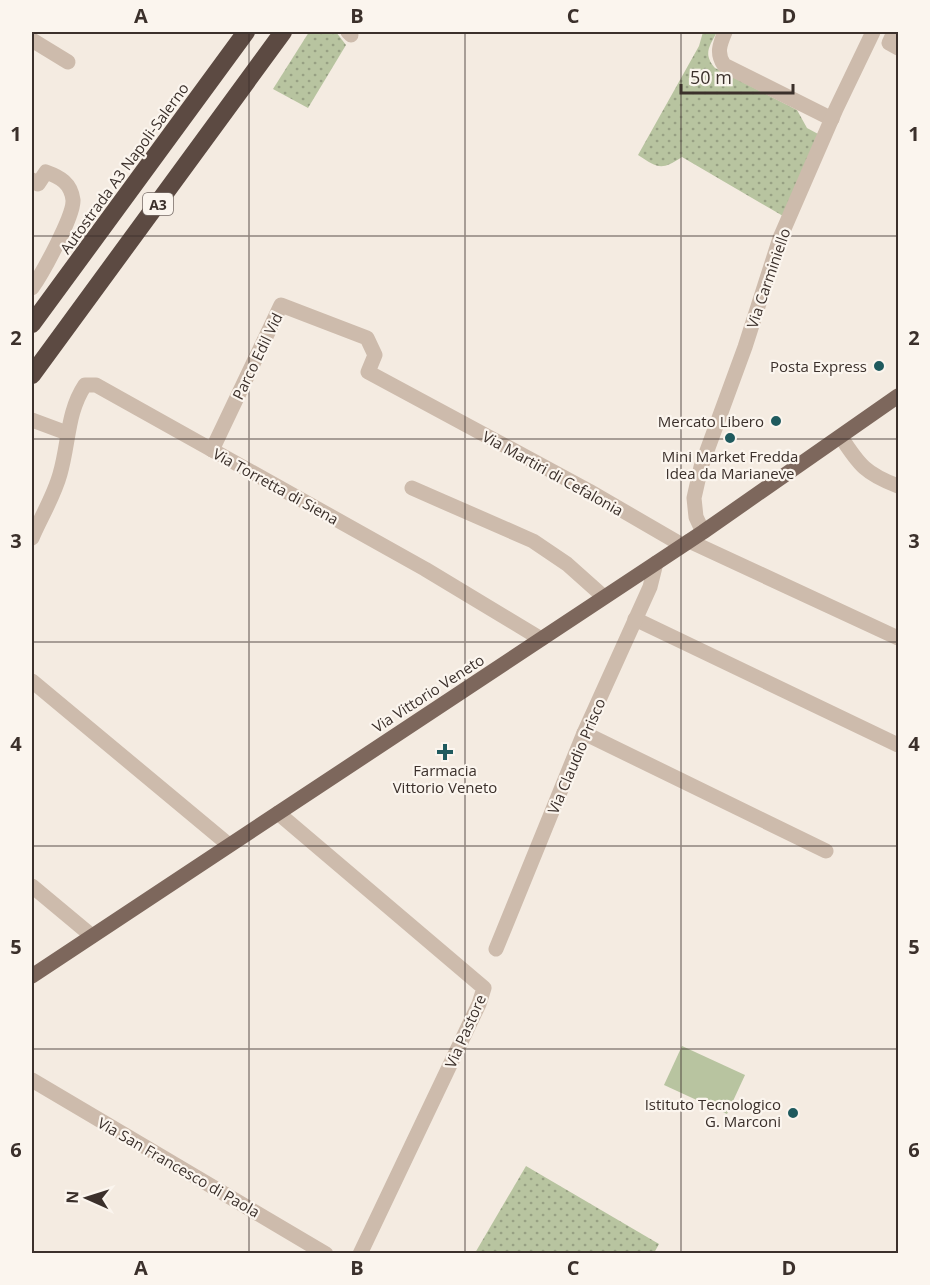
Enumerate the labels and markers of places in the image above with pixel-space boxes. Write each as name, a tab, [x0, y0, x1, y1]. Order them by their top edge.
place label: Posta Express	[770, 356, 867, 376]
marker: Posta Express	[872, 359, 886, 373]
place label: Mercato Libero	[658, 411, 764, 431]
marker: Mercato Libero	[769, 414, 783, 428]
marker: Mini Market Fredda Idea da Marianeve	[723, 431, 737, 445]
place label: Mini Market Fredda Idea da Marianeve	[662, 446, 798, 483]
marker: Farmacia Vittorio Veneto	[438, 745, 452, 759]
place label: Farmacia Vittorio Veneto	[393, 760, 497, 797]
place label: Istituto Tecnologico G. Marconi	[645, 1094, 781, 1131]
marker: Istituto Tecnologico G. Marconi	[786, 1106, 800, 1120]

